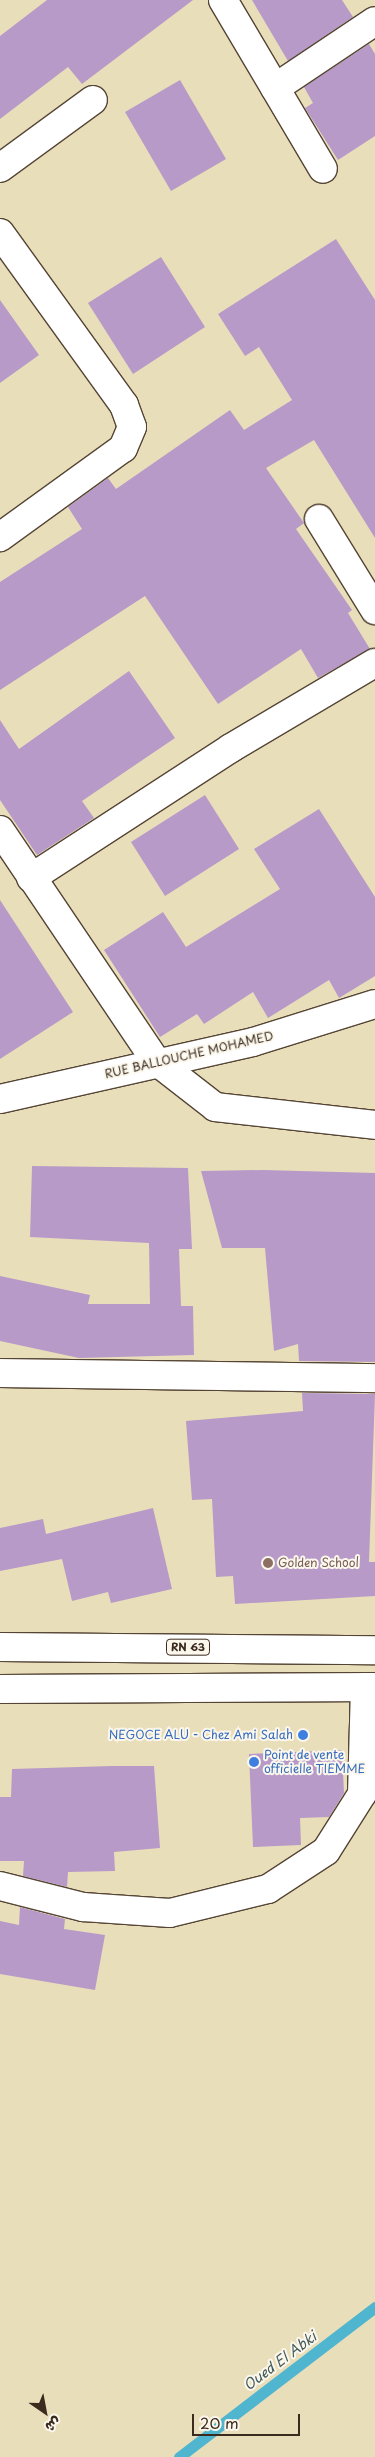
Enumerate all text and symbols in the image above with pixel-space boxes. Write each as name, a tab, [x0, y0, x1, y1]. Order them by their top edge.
street label: RUE BALLOUCHE MOHAMED	[102, 1028, 276, 1082]
place label: Golden School	[278, 1556, 360, 1570]
marker: Golden School	[262, 1557, 274, 1569]
road number: RN 63	[164, 1638, 212, 1655]
place label: NEGOCE ALU - Chez Ami Salah	[105, 1728, 293, 1742]
marker: NEGOCE ALU - Chez Ami Salah	[297, 1729, 309, 1741]
place label: Point de vente officielle TIEMME	[264, 1748, 366, 1776]
marker: Point de vente officielle TIEMME	[248, 1756, 260, 1768]
water label: Oued El Abki	[240, 2328, 320, 2394]
north arrow	[20, 2387, 70, 2437]
scale bar	[195, 2404, 302, 2436]
text: 20 m	[200, 2411, 239, 2434]
text: ش	[41, 2412, 66, 2438]

